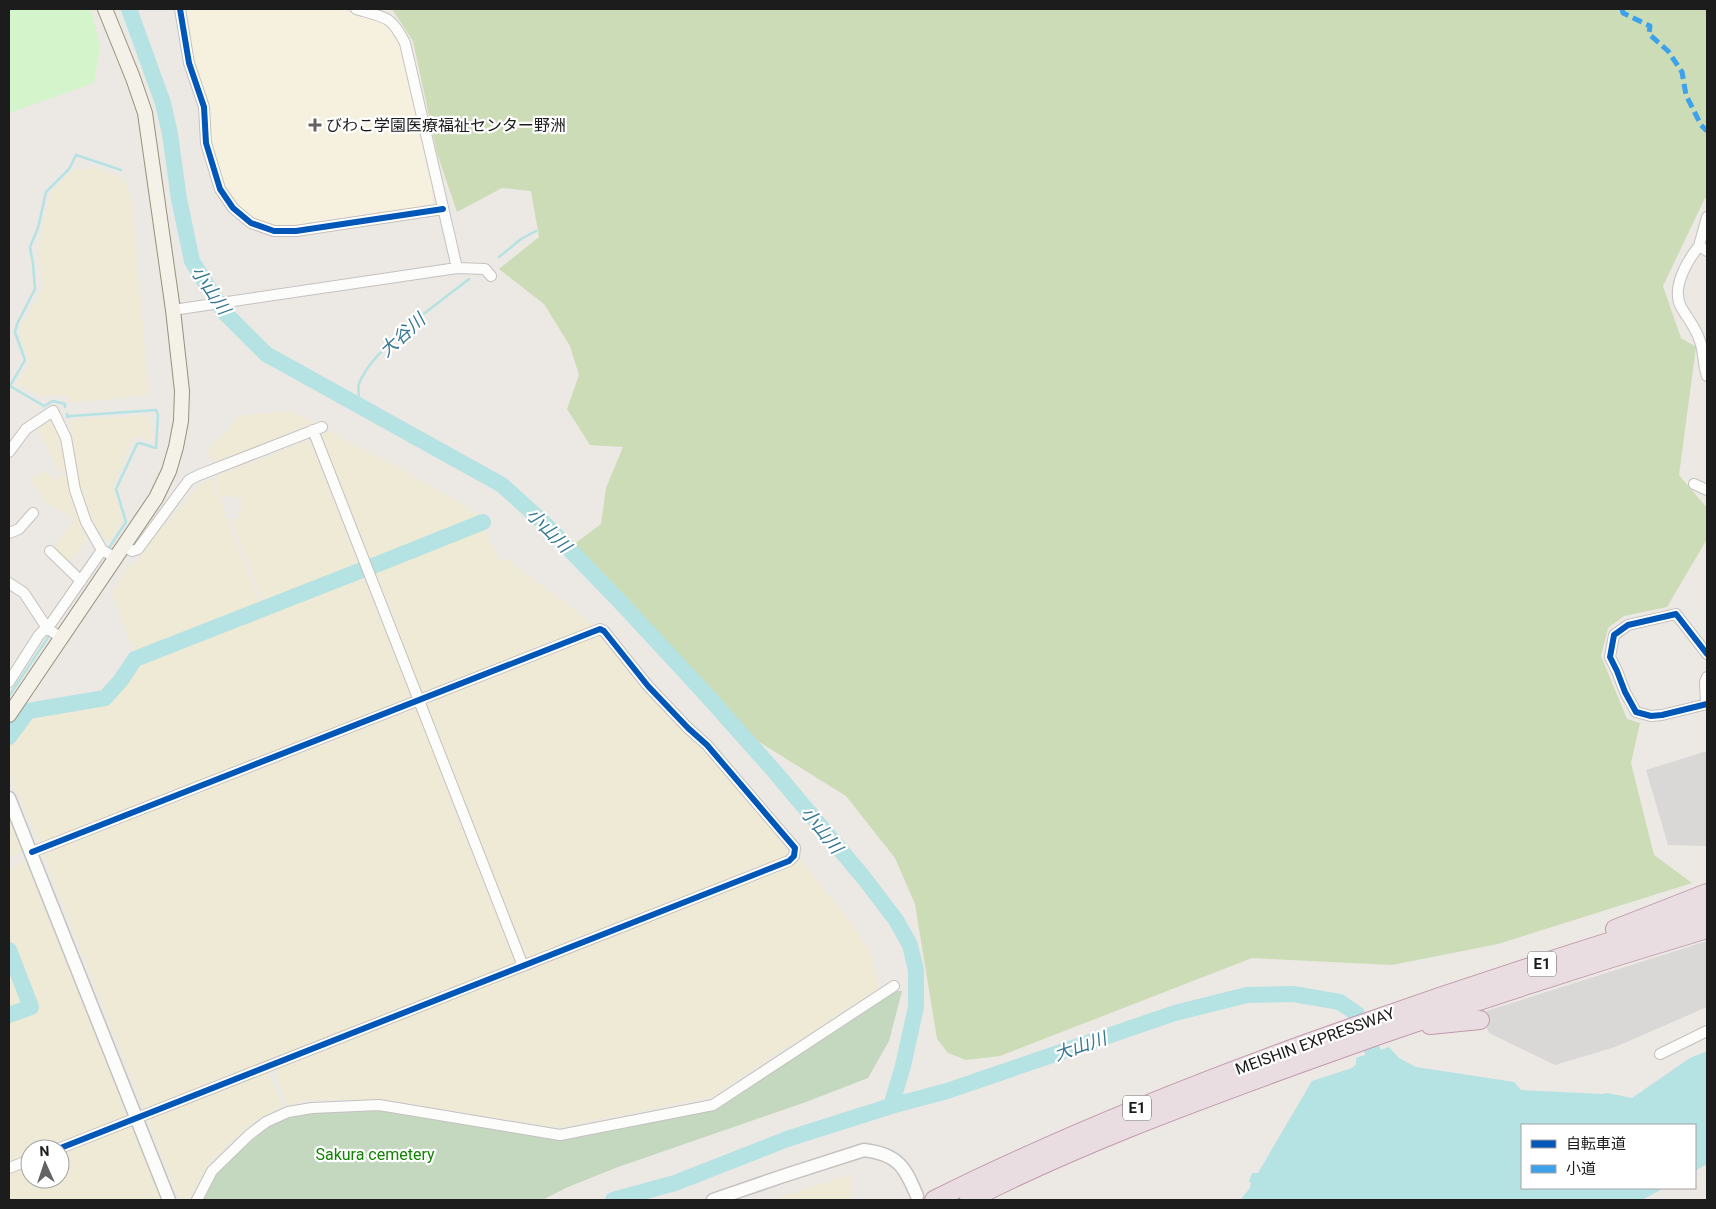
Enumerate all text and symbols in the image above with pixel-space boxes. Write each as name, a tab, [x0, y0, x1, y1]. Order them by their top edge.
place label: びわこ学園医療福祉センター野洲	[326, 116, 566, 135]
marker: びわこ学園医療福祉センター野洲	[308, 118, 322, 132]
water label: 小山川	[187, 262, 236, 320]
water label: 大谷川	[375, 308, 431, 361]
water label: 小山川	[522, 503, 577, 558]
water label: 小山川	[797, 802, 848, 859]
road number: E1	[1528, 952, 1556, 976]
street label: MEISHIN EXPRESSWAY	[1233, 1003, 1398, 1079]
water label: 大山川	[1051, 1027, 1111, 1065]
road number: E1	[1123, 1096, 1151, 1120]
legend	[1521, 1124, 1696, 1189]
text: 自転車道	[1566, 1135, 1626, 1153]
north arrow	[20, 1139, 70, 1189]
text: N	[39, 1143, 50, 1159]
park label: Sakura cemetery	[315, 1145, 435, 1164]
text: 小道	[1566, 1160, 1596, 1178]

